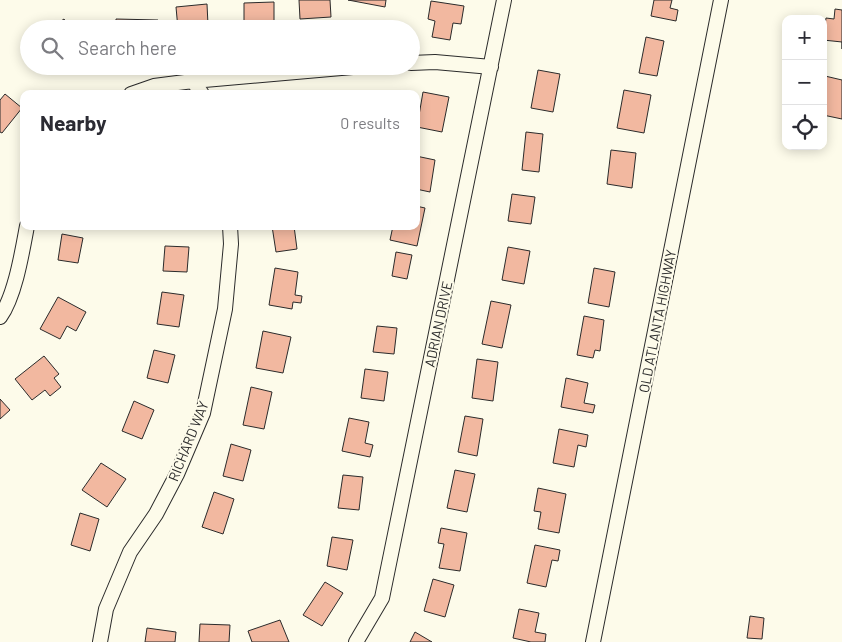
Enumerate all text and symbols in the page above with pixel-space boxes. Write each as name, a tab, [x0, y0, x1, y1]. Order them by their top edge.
map controls	[782, 15, 827, 150]
button: +	[782, 15, 827, 60]
search box	[20, 20, 420, 75]
icon: search	[38, 34, 66, 62]
text: Search here	[78, 36, 177, 59]
button: −	[782, 60, 827, 105]
button: locate	[782, 105, 827, 150]
text: Nearby	[40, 110, 106, 135]
text: 0 results	[340, 113, 400, 132]
street label: OLD ATLANTA HIGHWAY	[635, 248, 679, 394]
street label: ADRIAN DRIVE	[421, 279, 455, 369]
street label: RICHARD WAY	[164, 398, 212, 484]

